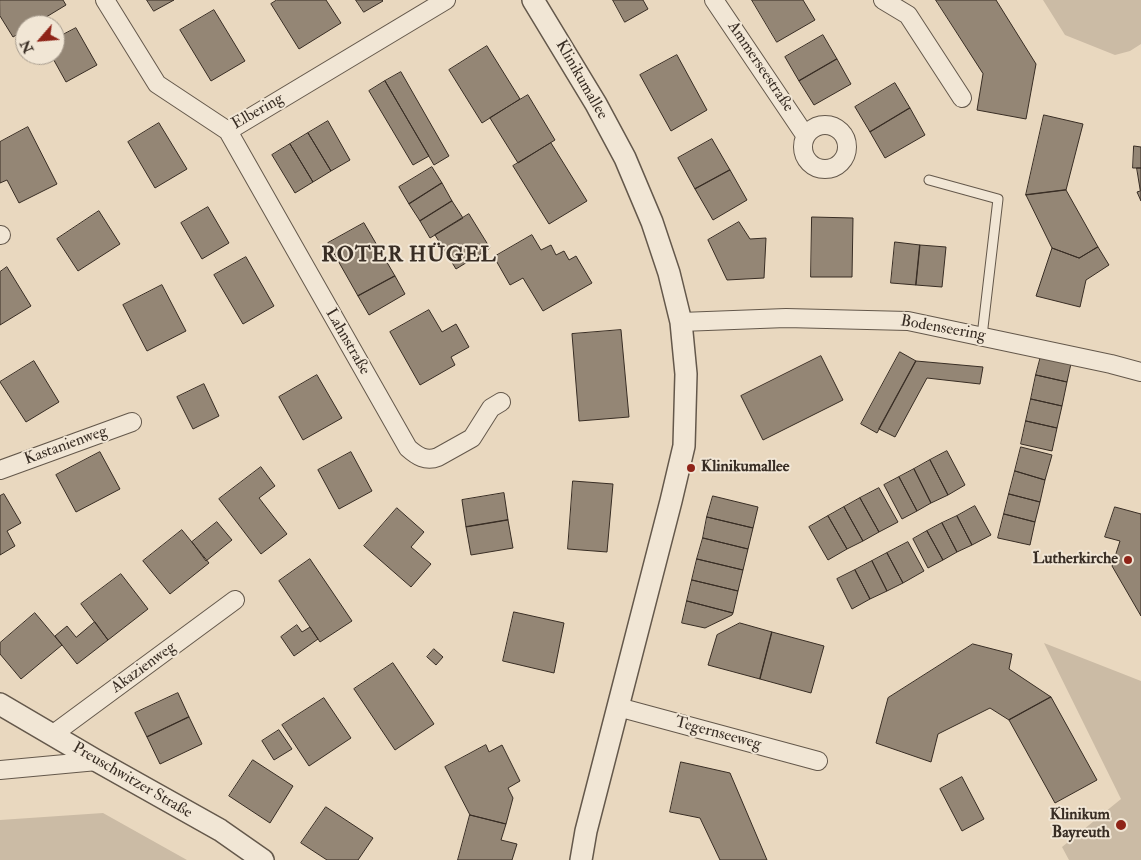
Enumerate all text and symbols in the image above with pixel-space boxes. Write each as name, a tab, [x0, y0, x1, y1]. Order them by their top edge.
north arrow	[15, 15, 65, 65]
street label: Ammerseestraße	[723, 18, 797, 116]
text: N	[17, 37, 38, 56]
street label: Klinikumallee	[551, 37, 611, 123]
street label: Elbering	[229, 90, 287, 134]
district label: ROTER HÜGEL	[320, 243, 498, 269]
street label: Lahnstraße	[320, 305, 374, 379]
street label: Bodenseering	[899, 312, 987, 346]
street label: Kastanienweg	[22, 422, 110, 470]
place label: Klinikumallee	[701, 458, 789, 478]
marker: Klinikumallee	[685, 462, 697, 474]
place label: Lutherkirche	[1033, 550, 1118, 570]
marker: Lutherkirche	[1122, 554, 1134, 566]
street label: Akazienweg	[108, 638, 180, 698]
street label: Tegernseeweg	[673, 713, 763, 755]
street label: Preuschwitzer Straße	[69, 739, 195, 823]
place label: Klinikum Bayreuth	[1050, 806, 1110, 844]
marker: Klinikum Bayreuth	[1114, 818, 1128, 832]

